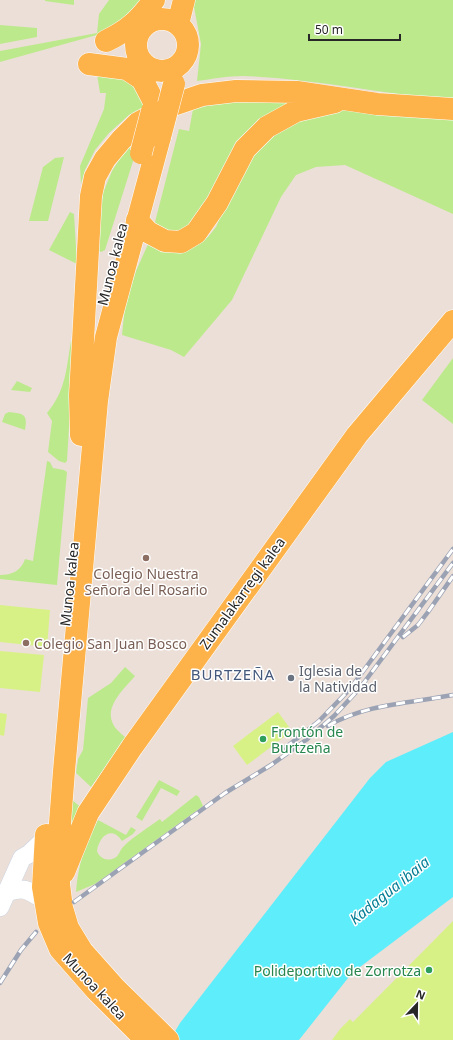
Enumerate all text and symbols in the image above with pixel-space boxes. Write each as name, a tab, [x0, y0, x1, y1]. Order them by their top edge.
scale bar	[309, 16, 400, 42]
text: 50 m	[315, 21, 343, 38]
street label: Munoa kalea	[93, 221, 131, 307]
street label: Zumalakarregi kalea	[195, 533, 289, 653]
street label: Munoa kalea	[55, 541, 83, 627]
marker: Colegio Nuestra Señora del Rosario	[141, 553, 151, 563]
place label: Colegio Nuestra Señora del Rosario	[84, 564, 208, 599]
place label: Colegio San Juan Bosco	[34, 634, 187, 653]
marker: Colegio San Juan Bosco	[21, 638, 31, 648]
place label: Iglesia de la Natividad	[299, 661, 377, 696]
district label: BURTZEÑA	[191, 664, 275, 684]
marker: Iglesia de la Natividad	[286, 673, 296, 683]
place label: Frontón de Burtzeña	[271, 722, 343, 757]
marker: Frontón de Burtzeña	[258, 734, 268, 744]
water label: Kadagua ibaia	[345, 851, 434, 928]
street label: Munoa kalea	[59, 949, 131, 1023]
place label: Polideportivo de Zorrotza	[254, 961, 421, 980]
marker: Polideportivo de Zorrotza	[424, 965, 434, 975]
north arrow	[397, 984, 437, 1024]
text: N	[414, 986, 428, 1003]

